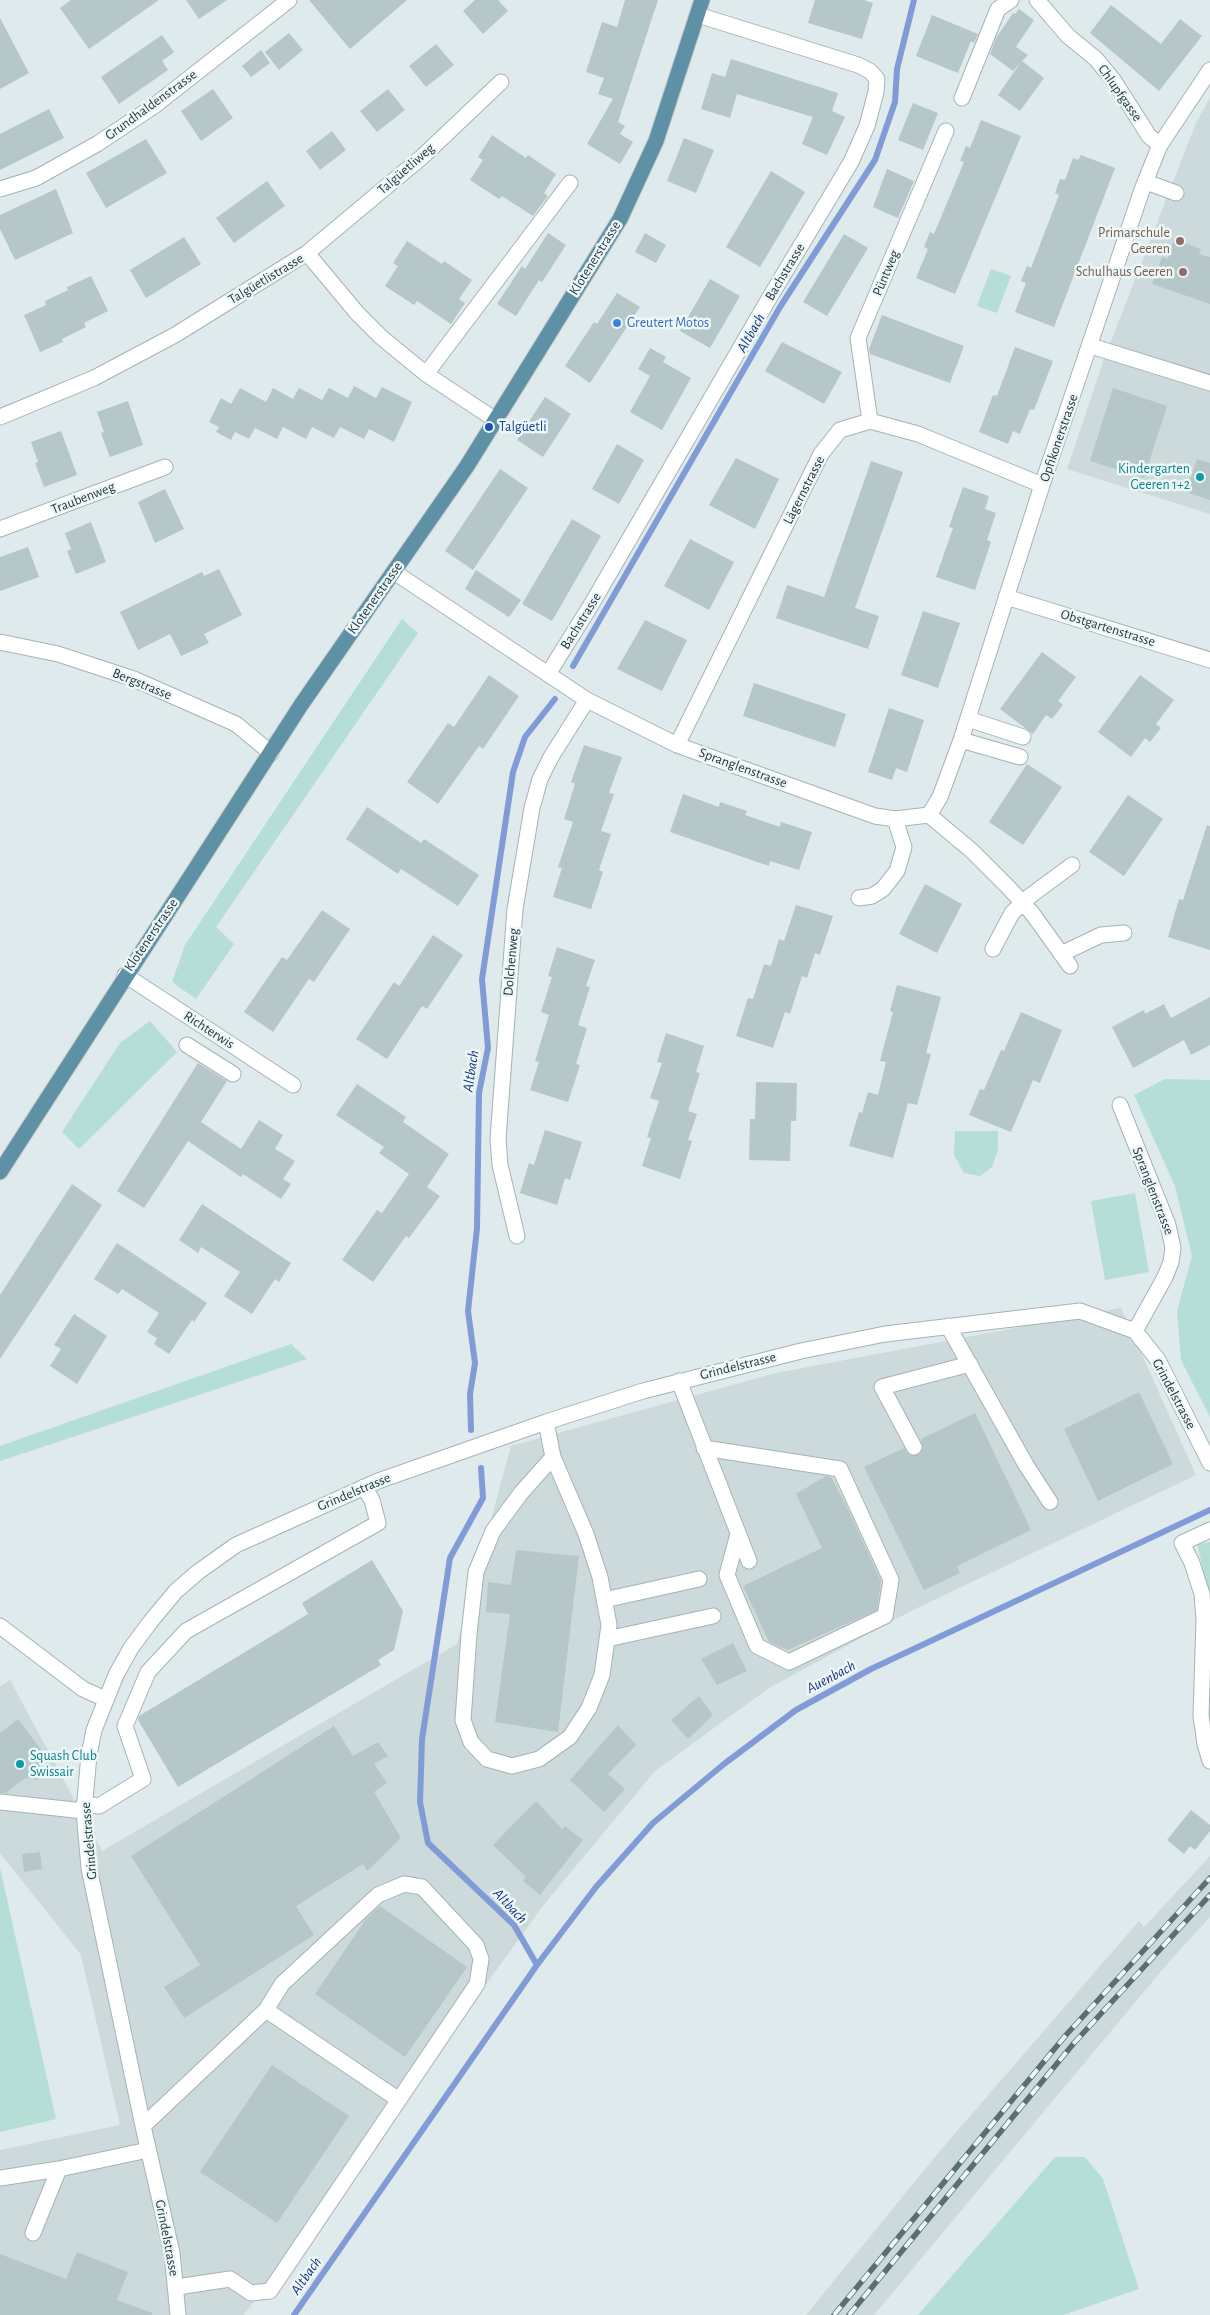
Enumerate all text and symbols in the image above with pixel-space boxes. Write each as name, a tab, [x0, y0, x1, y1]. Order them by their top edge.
street label: Chlupfgasse	[1094, 61, 1146, 125]
street label: Grundhaldenstrasse	[102, 66, 200, 144]
street label: Talgüetliweg	[374, 140, 438, 198]
street label: Klotenerstrasse	[566, 218, 624, 298]
place label: Primarschule Geeren	[1098, 225, 1170, 258]
marker: Primarschule Geeren	[1174, 235, 1186, 247]
street label: Bachstrasse	[761, 240, 809, 304]
street label: Püntweg	[869, 248, 903, 298]
street label: Talgüetlistrasse	[225, 250, 307, 308]
place label: Schulhaus Geeren	[1076, 264, 1173, 280]
marker: Schulhaus Geeren	[1177, 266, 1189, 278]
water label: Altbach	[733, 310, 769, 356]
place label: Greutert Motos	[627, 315, 709, 331]
marker: Greutert Motos	[611, 317, 623, 329]
street label: Opfikonerstrasse	[1036, 392, 1082, 484]
place label: Talgüetli	[499, 419, 547, 435]
marker: Talgüetli	[483, 421, 495, 433]
street label: Lägernstrasse	[780, 453, 828, 527]
place label: Kindergarten Geeren 1+2	[1118, 461, 1190, 494]
marker: Kindergarten Geeren 1+2	[1194, 471, 1206, 483]
street label: Traubenweg	[49, 478, 117, 518]
street label: Klotenerstrasse	[344, 559, 406, 637]
street label: Bachstrasse	[557, 589, 605, 653]
street label: Obstgartenstrasse	[1059, 606, 1157, 650]
street label: Bergstrasse	[110, 665, 174, 703]
street label: Spranglenstrasse	[697, 744, 789, 792]
street label: Klotenerstrasse	[120, 895, 182, 975]
street label: Dolchenweg	[500, 927, 522, 997]
street label: Richterwis	[180, 1007, 238, 1053]
water label: Altbach	[459, 1049, 483, 1093]
street label: Spranglenstrasse	[1129, 1145, 1177, 1237]
street label: Grindelstrasse	[698, 1348, 778, 1384]
street label: Grindelstrasse	[1148, 1356, 1200, 1432]
street label: Grindelstrasse	[315, 1469, 393, 1515]
water label: Auenbach	[803, 1657, 859, 1697]
place label: Squash Club Swissair	[30, 1748, 97, 1780]
marker: Squash Club Swissair	[14, 1758, 26, 1770]
street label: Grindelstrasse	[77, 1802, 101, 1880]
water label: Altbach	[489, 1885, 531, 1927]
street label: Grindelstrasse	[151, 2198, 183, 2278]
water label: Altbach	[287, 2254, 325, 2298]

